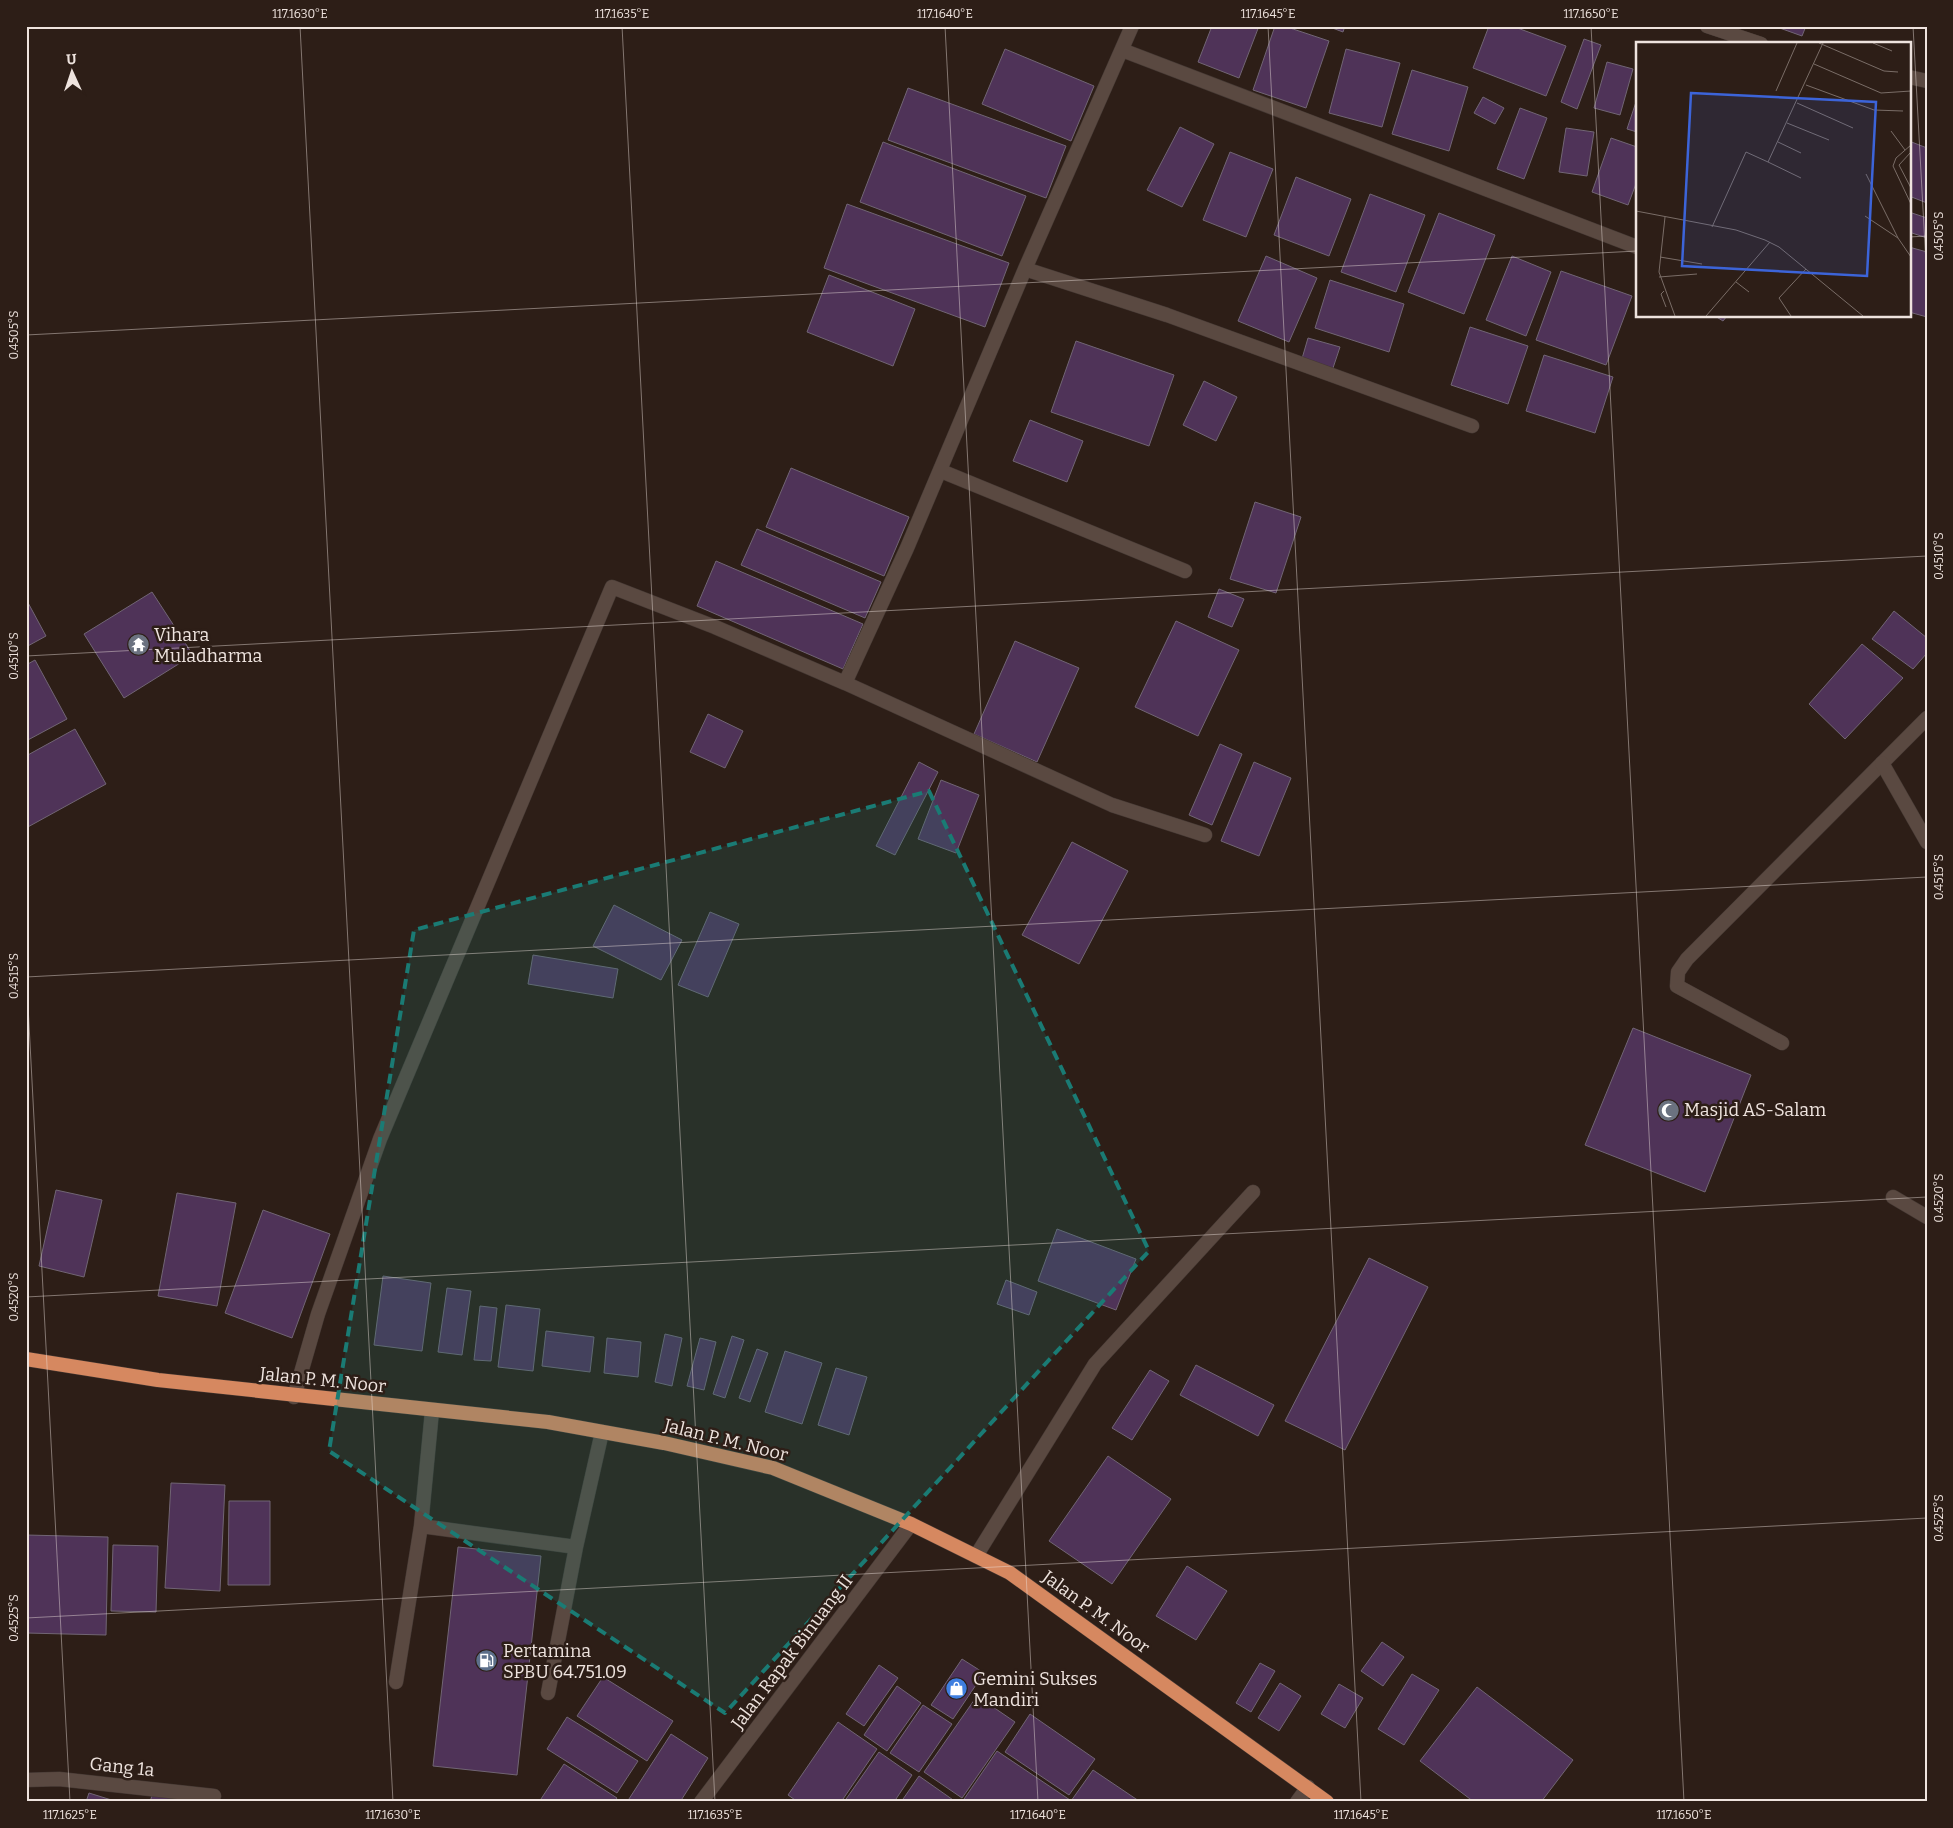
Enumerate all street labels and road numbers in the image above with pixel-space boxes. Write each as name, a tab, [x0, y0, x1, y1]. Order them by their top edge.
street label: Jalan P. M. Noor	[258, 1362, 387, 1398]
street label: Jalan P. M. Noor	[661, 1414, 790, 1466]
street label: Jalan P. M. Noor	[1037, 1565, 1154, 1658]
street label: Jalan Rapak Binuang II	[726, 1570, 857, 1734]
street label: Gang 1a	[88, 1753, 156, 1781]

